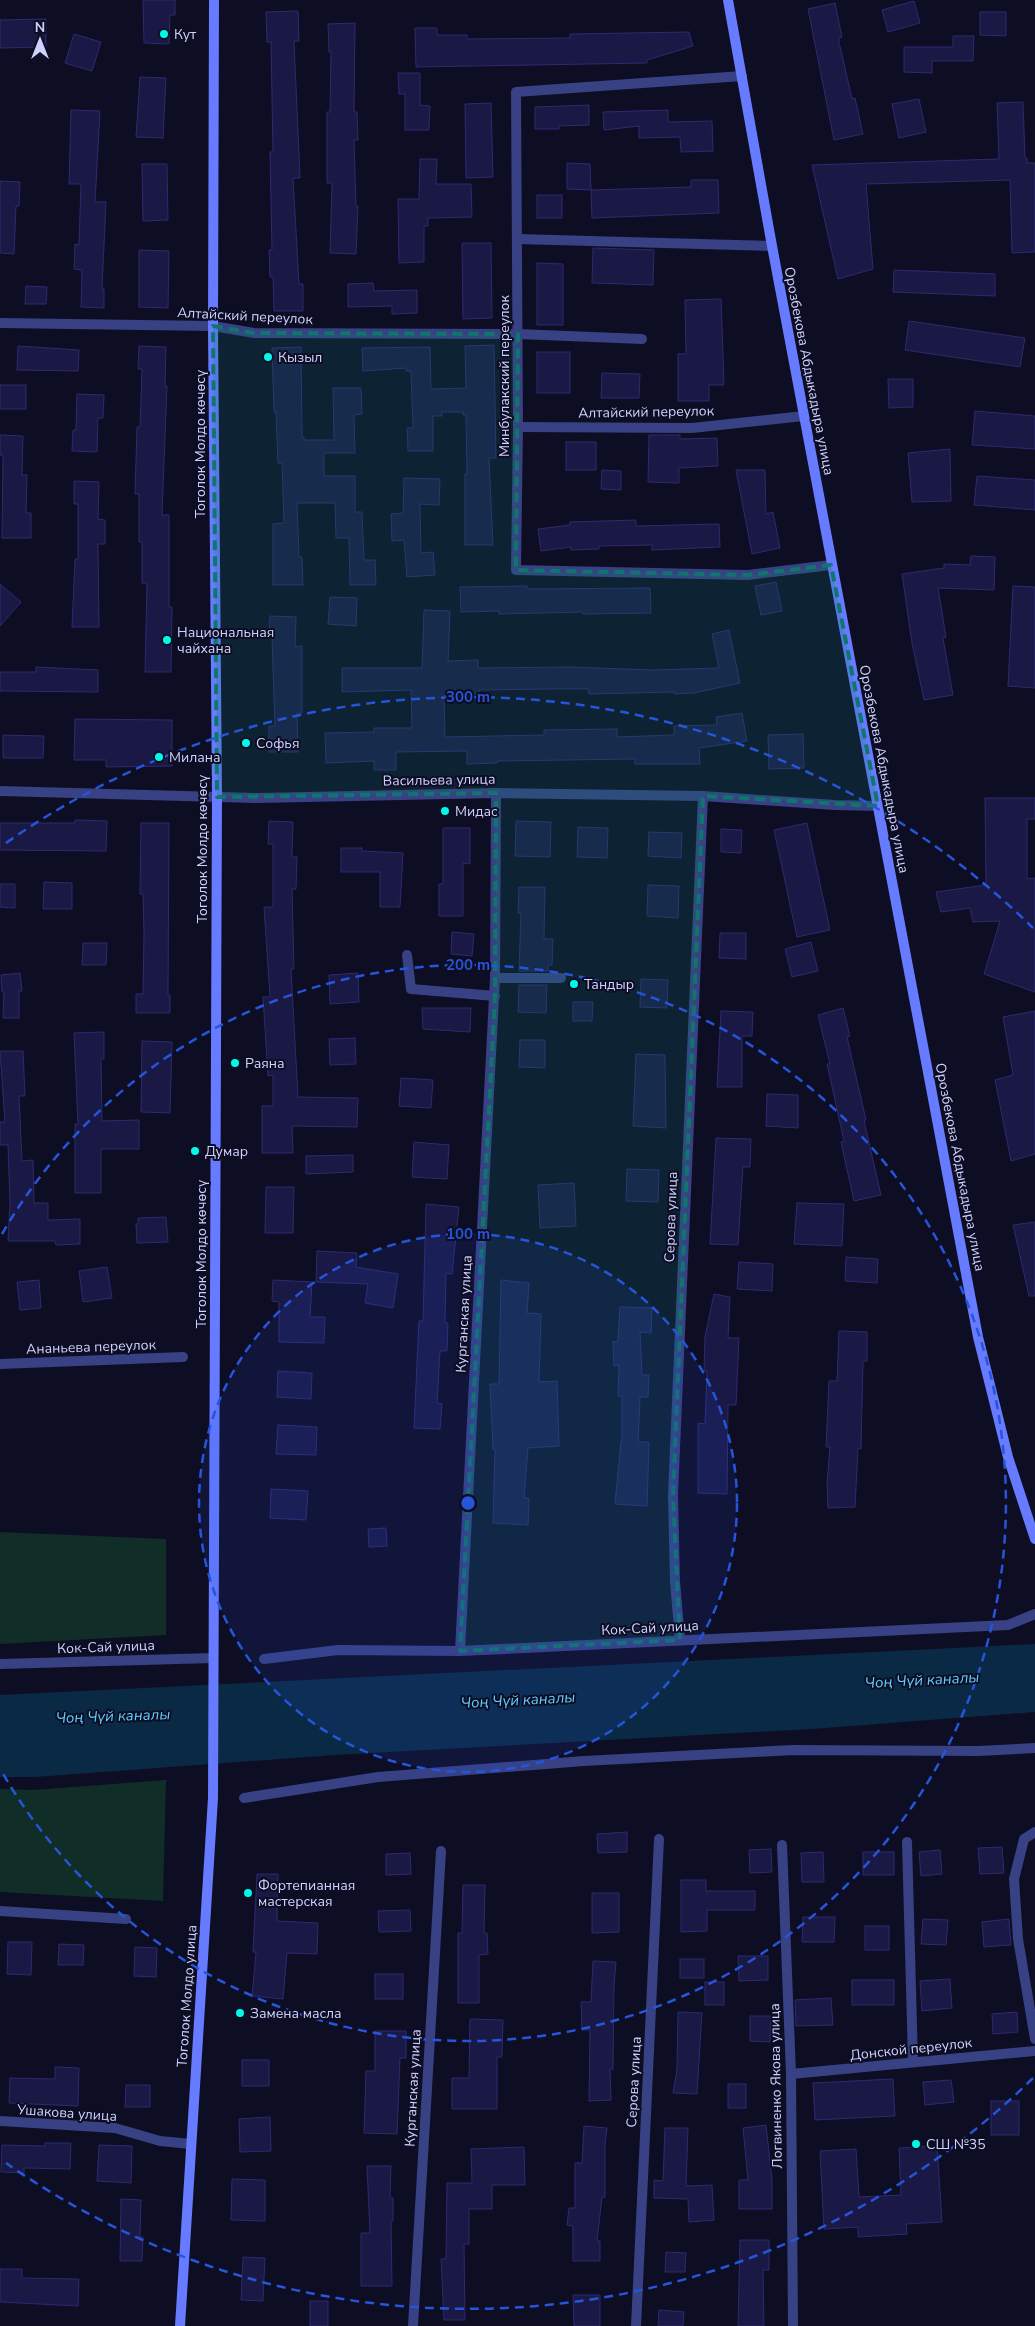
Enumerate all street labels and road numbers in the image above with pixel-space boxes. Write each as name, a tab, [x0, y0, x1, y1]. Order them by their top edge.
street label: Орозбекова Абдыкадыра улица	[779, 265, 839, 477]
street label: Минбулакский переулок	[495, 294, 514, 457]
street label: Алтайский переулок	[177, 303, 314, 329]
street label: Тоголок Молдо көчөсү	[191, 369, 210, 518]
street label: Алтайский переулок	[578, 401, 715, 423]
street label: Орозбекова Абдыкадыра улица	[854, 663, 914, 875]
street label: Васильева улица	[382, 770, 496, 790]
street label: Тоголок Молдо көчөсү	[193, 774, 212, 923]
street label: Орозбекова Абдыкадыра улица	[930, 1061, 990, 1273]
street label: Серова улица	[660, 1171, 682, 1263]
street label: Тоголок Молдо көчөсү	[192, 1179, 211, 1328]
street label: Курганская улица	[451, 1255, 477, 1373]
street label: Ананьева переулок	[26, 1335, 157, 1359]
street label: Кок-Сай улица	[601, 1616, 699, 1640]
street label: Кок-Сай улица	[57, 1636, 155, 1658]
street label: Тоголок Молдо улица	[173, 1924, 201, 2068]
street label: Логвиненко Якова улица	[765, 2003, 787, 2169]
street label: Курганская улица	[400, 2029, 426, 2147]
street label: Донской переулок	[849, 2033, 974, 2065]
street label: Серова улица	[622, 2036, 646, 2128]
street label: Ушакова улица	[15, 2100, 118, 2126]

